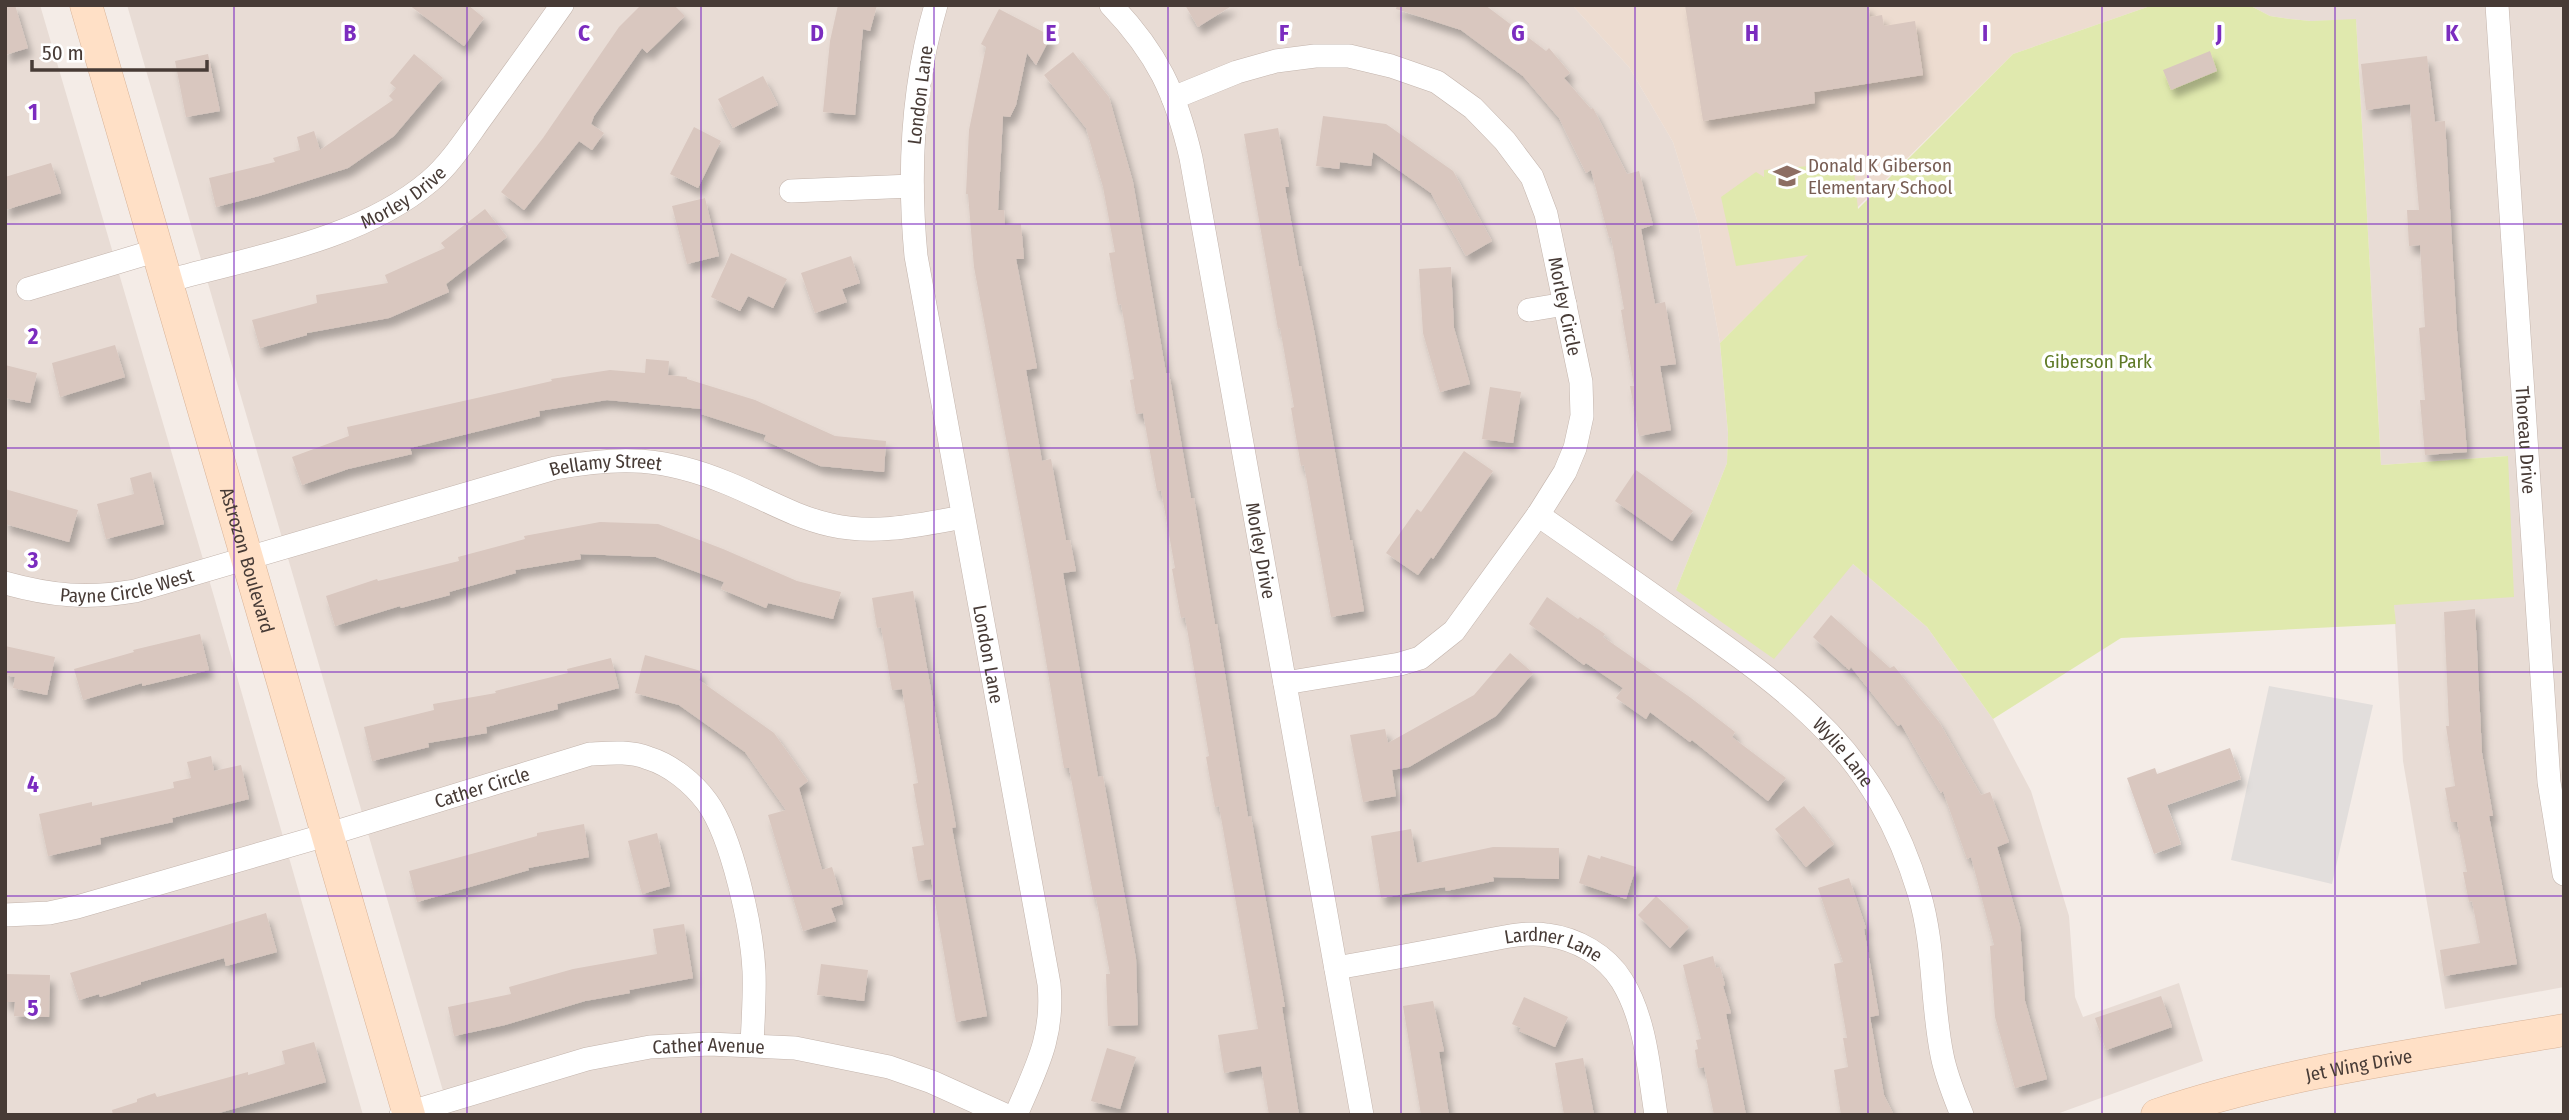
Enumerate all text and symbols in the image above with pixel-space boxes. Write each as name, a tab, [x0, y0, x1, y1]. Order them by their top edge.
text: B	[344, 19, 357, 47]
text: C	[578, 19, 590, 47]
text: D	[810, 19, 824, 47]
text: E	[1046, 19, 1057, 47]
text: F	[1279, 19, 1289, 47]
text: G	[1511, 19, 1525, 47]
text: H	[1745, 19, 1759, 47]
text: I	[1982, 19, 1988, 47]
text: J	[2215, 19, 2222, 47]
text: K	[2445, 19, 2459, 47]
scale bar	[32, 28, 206, 72]
text: 50 m	[42, 40, 84, 66]
street label: London Lane	[903, 44, 937, 146]
text: 1	[28, 98, 38, 126]
place label: Donald K Giberson Elementary School	[1808, 154, 1953, 199]
street label: Morley Drive	[357, 161, 450, 233]
school or university icon: Donald K Giberson Elementary School	[1772, 161, 1802, 191]
street label: Morley Circle	[1544, 255, 1587, 358]
text: 2	[27, 322, 39, 350]
park label: Giberson Park	[2044, 350, 2152, 373]
street label: Thoreau Drive	[2511, 385, 2541, 495]
street label: Bellamy Street	[546, 449, 664, 481]
street label: Astrozon Boulevard	[215, 484, 280, 635]
street label: Morley Drive	[1241, 501, 1281, 601]
text: 3	[27, 546, 39, 574]
street label: Payne Circle West	[59, 563, 197, 607]
street label: London Lane	[968, 603, 1009, 705]
street label: Wylie Lane	[1808, 712, 1879, 791]
street label: Cather Circle	[431, 762, 532, 813]
text: 4	[27, 770, 39, 798]
street label: Lardner Lane	[1503, 922, 1607, 966]
text: 5	[27, 994, 39, 1022]
street label: Cather Avenue	[652, 1032, 765, 1058]
street label: Jet Wing Drive	[2303, 1044, 2414, 1086]

